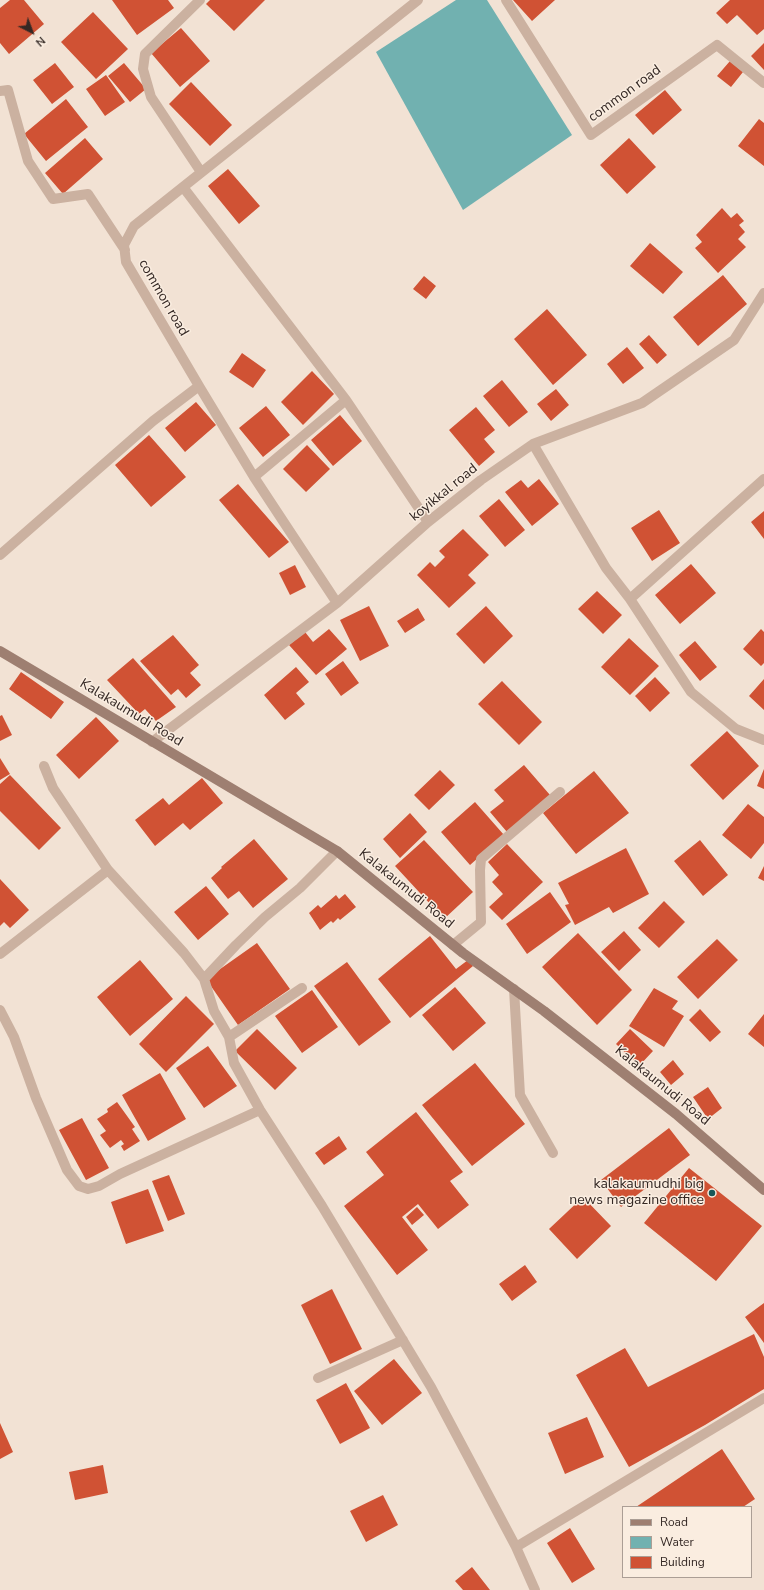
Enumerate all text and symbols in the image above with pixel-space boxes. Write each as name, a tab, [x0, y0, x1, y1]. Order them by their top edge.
north arrow	[12, 12, 52, 52]
text: N	[32, 33, 48, 50]
street label: common road	[585, 62, 665, 126]
street label: common road	[134, 257, 192, 339]
street label: koyikkal road	[407, 461, 481, 525]
street label: Kalakaumudi Road	[76, 676, 186, 750]
street label: Kalakaumudi Road	[355, 846, 457, 932]
street label: Kalakaumudi Road	[611, 1043, 713, 1129]
place label: kalakaumudhi big news magazine office	[569, 1177, 704, 1210]
marker: kalakaumudhi big news magazine office	[707, 1188, 717, 1198]
legend	[622, 1506, 752, 1578]
text: Road	[660, 1514, 688, 1530]
text: Water	[660, 1534, 694, 1550]
text: Building	[660, 1554, 705, 1570]

